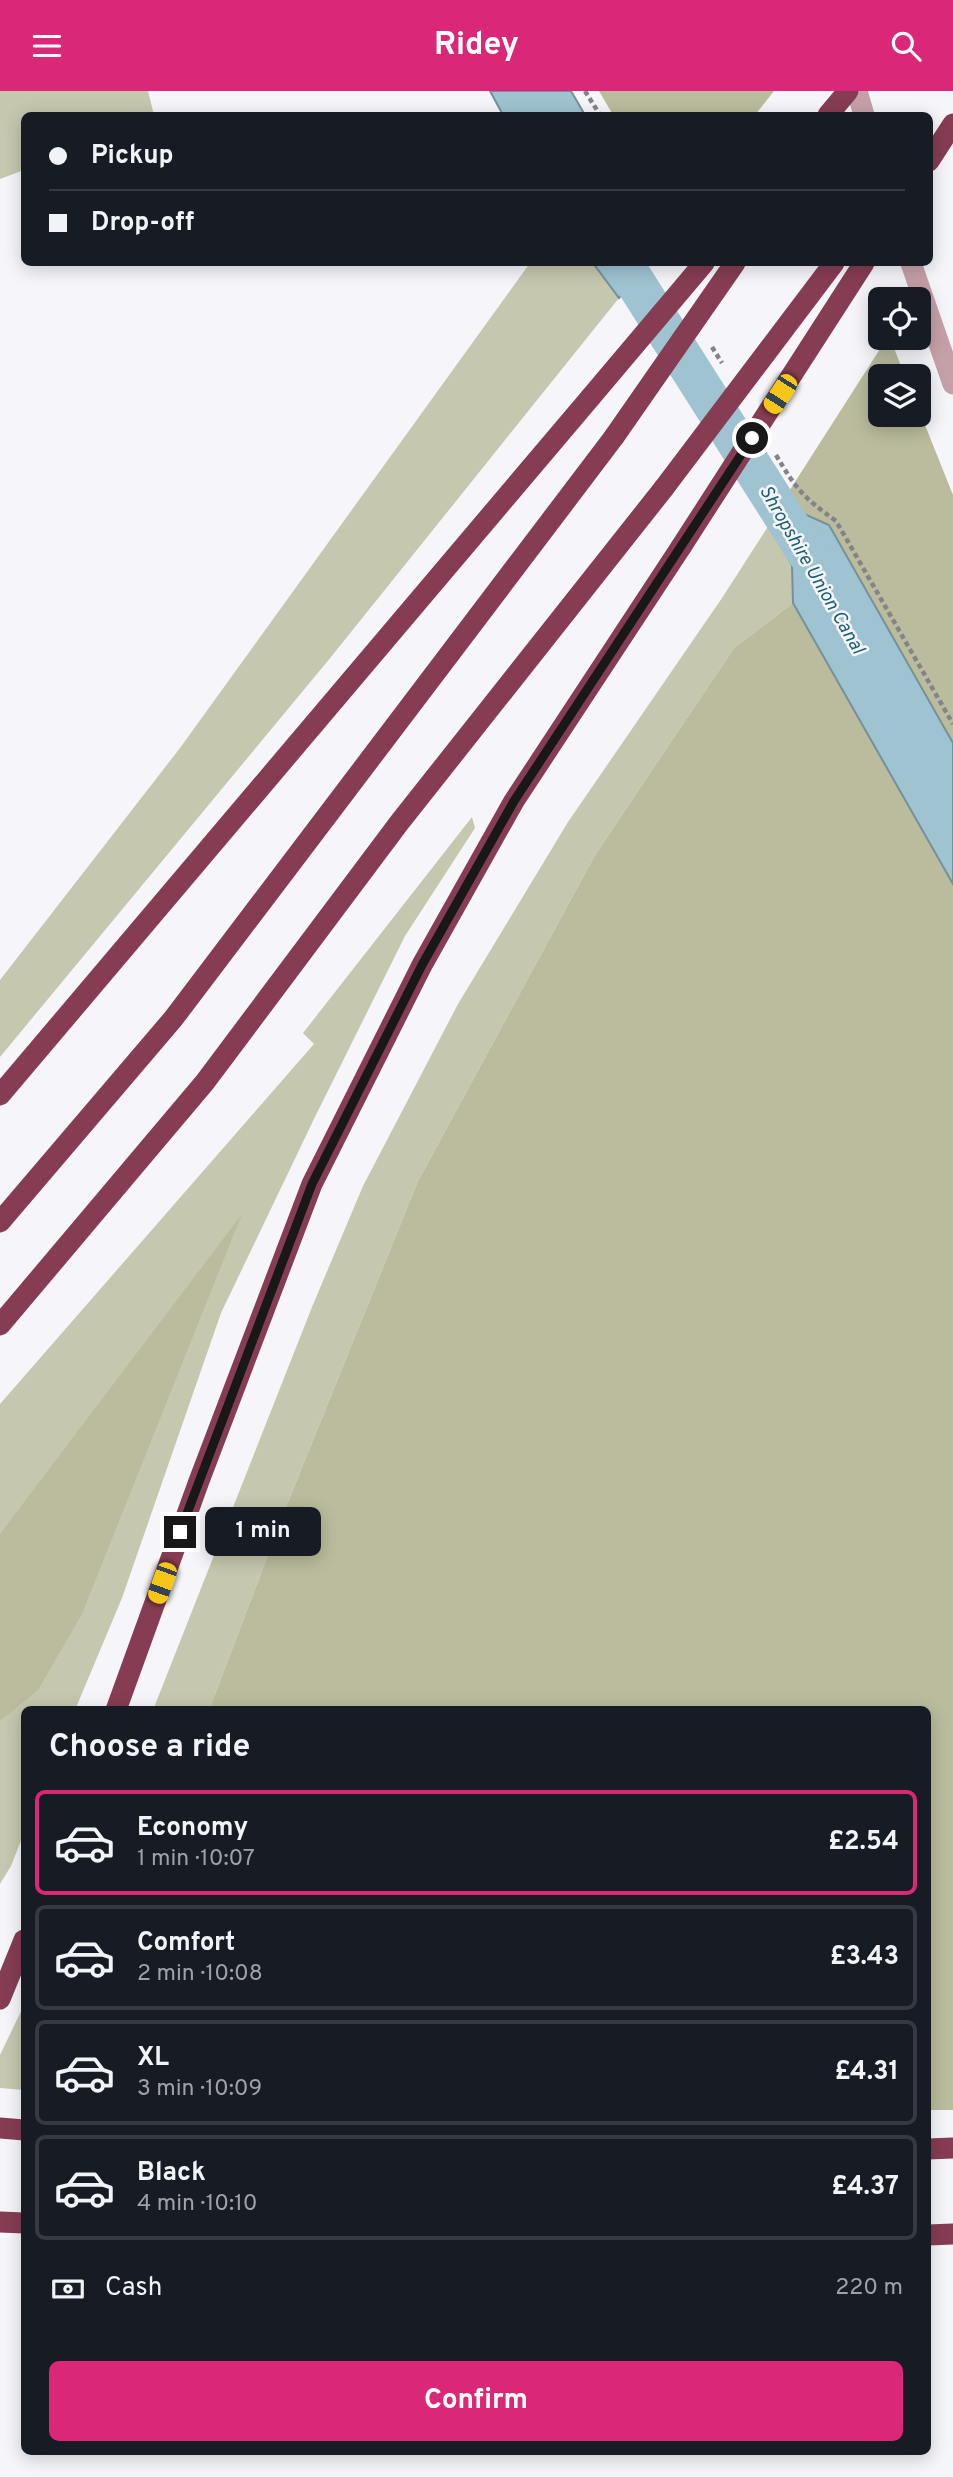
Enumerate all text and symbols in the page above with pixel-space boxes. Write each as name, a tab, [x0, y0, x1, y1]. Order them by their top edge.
text: Ridey	[434, 26, 519, 66]
icon: menu	[28, 27, 66, 65]
icon: search	[887, 27, 925, 65]
text: Pickup	[91, 140, 174, 173]
text: Drop-off	[91, 207, 194, 240]
map controls	[868, 287, 931, 427]
button: locate	[868, 287, 931, 350]
button: layers	[868, 364, 931, 427]
car	[760, 371, 801, 417]
route start	[736, 422, 768, 454]
water label: Shropshire Union Canal	[753, 481, 870, 660]
callout: 1 min	[204, 1507, 320, 1557]
route end	[164, 1516, 196, 1548]
text: 1 min	[235, 1517, 291, 1546]
car	[145, 1560, 180, 1606]
text: Choose a ride	[49, 1728, 250, 1768]
icon: car	[53, 1811, 116, 1874]
text: Economy	[137, 1812, 248, 1845]
text: £2.54	[828, 1826, 899, 1859]
text: 1 min · 10:07	[137, 1845, 255, 1874]
icon: car	[53, 1926, 116, 1989]
text: Comfort	[137, 1927, 235, 1960]
text: £3.43	[830, 1941, 899, 1974]
text: 2 min · 10:08	[137, 1960, 263, 1989]
icon: car	[53, 2041, 116, 2104]
text: XL	[137, 2042, 169, 2075]
text: £4.31	[834, 2056, 899, 2089]
text: 3 min · 10:09	[137, 2075, 262, 2104]
icon: car	[53, 2156, 116, 2219]
text: Black	[137, 2157, 206, 2190]
text: £4.37	[831, 2171, 899, 2204]
text: 4 min · 10:10	[137, 2190, 258, 2219]
icon: cash	[49, 2270, 87, 2308]
text: Cash	[105, 2272, 162, 2305]
text: 220 m	[835, 2274, 903, 2303]
button: Confirm	[49, 2361, 903, 2441]

